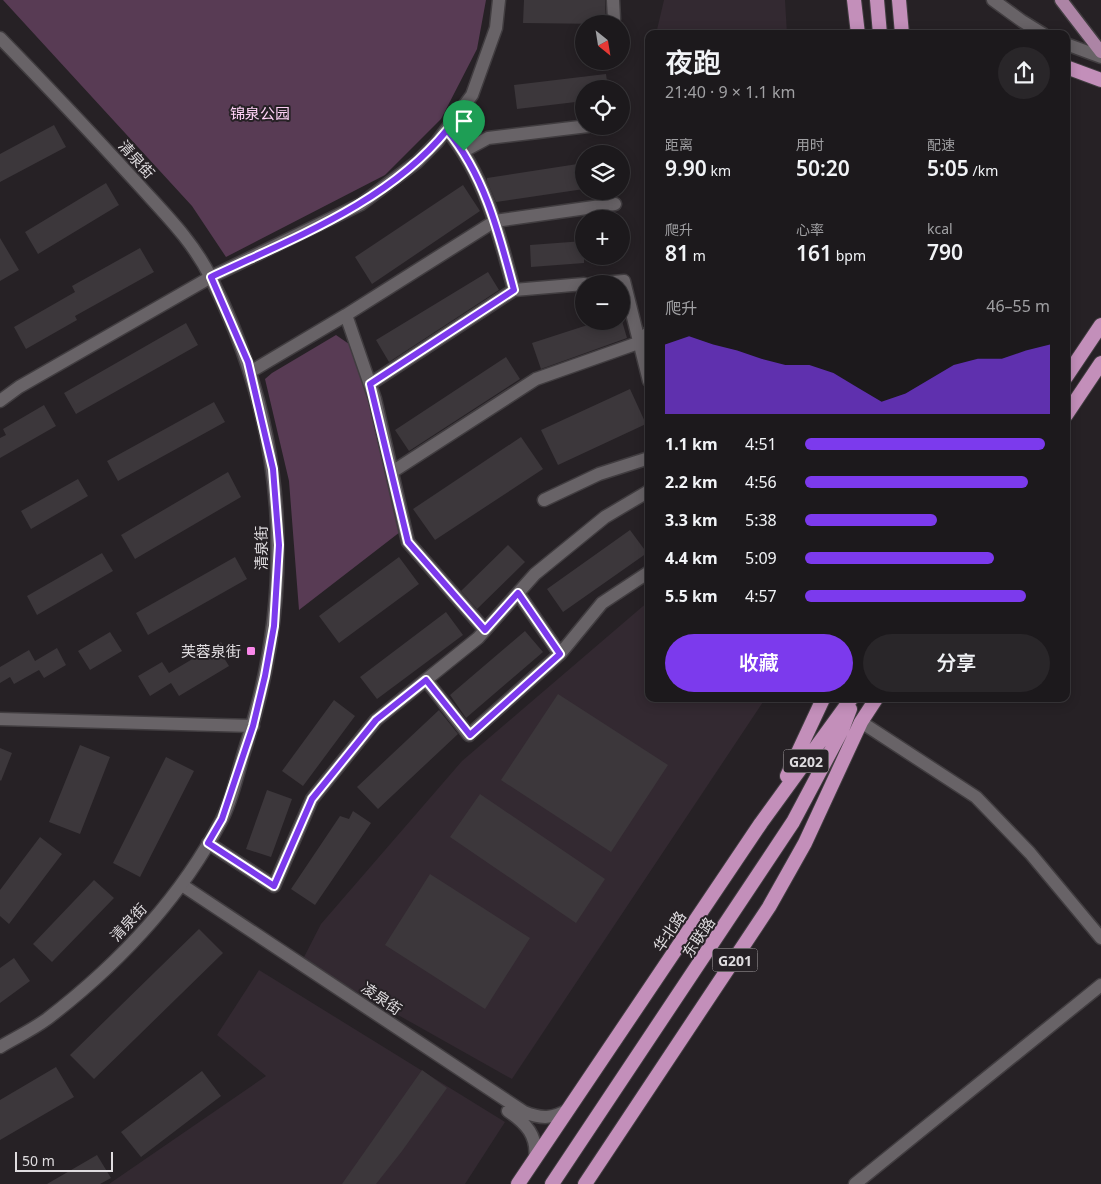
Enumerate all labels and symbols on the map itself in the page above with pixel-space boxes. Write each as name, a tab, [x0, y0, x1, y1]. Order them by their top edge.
north arrow	[575, 15, 630, 70]
pin	[443, 100, 485, 151]
park label: 锦泉公园	[230, 103, 290, 123]
street label: 清泉街	[115, 136, 159, 182]
street label: 清泉街	[251, 525, 271, 571]
place label: 芙蓉泉街	[181, 641, 241, 661]
marker: 芙蓉泉街	[245, 645, 257, 657]
road number: G202	[784, 749, 828, 772]
street label: 清泉街	[105, 899, 151, 945]
street label: 华北路	[648, 907, 690, 955]
street label: 东联路	[677, 913, 719, 961]
road number: G201	[712, 948, 758, 972]
street label: 凌泉街	[358, 977, 406, 1019]
scale bar	[15, 1149, 112, 1172]

